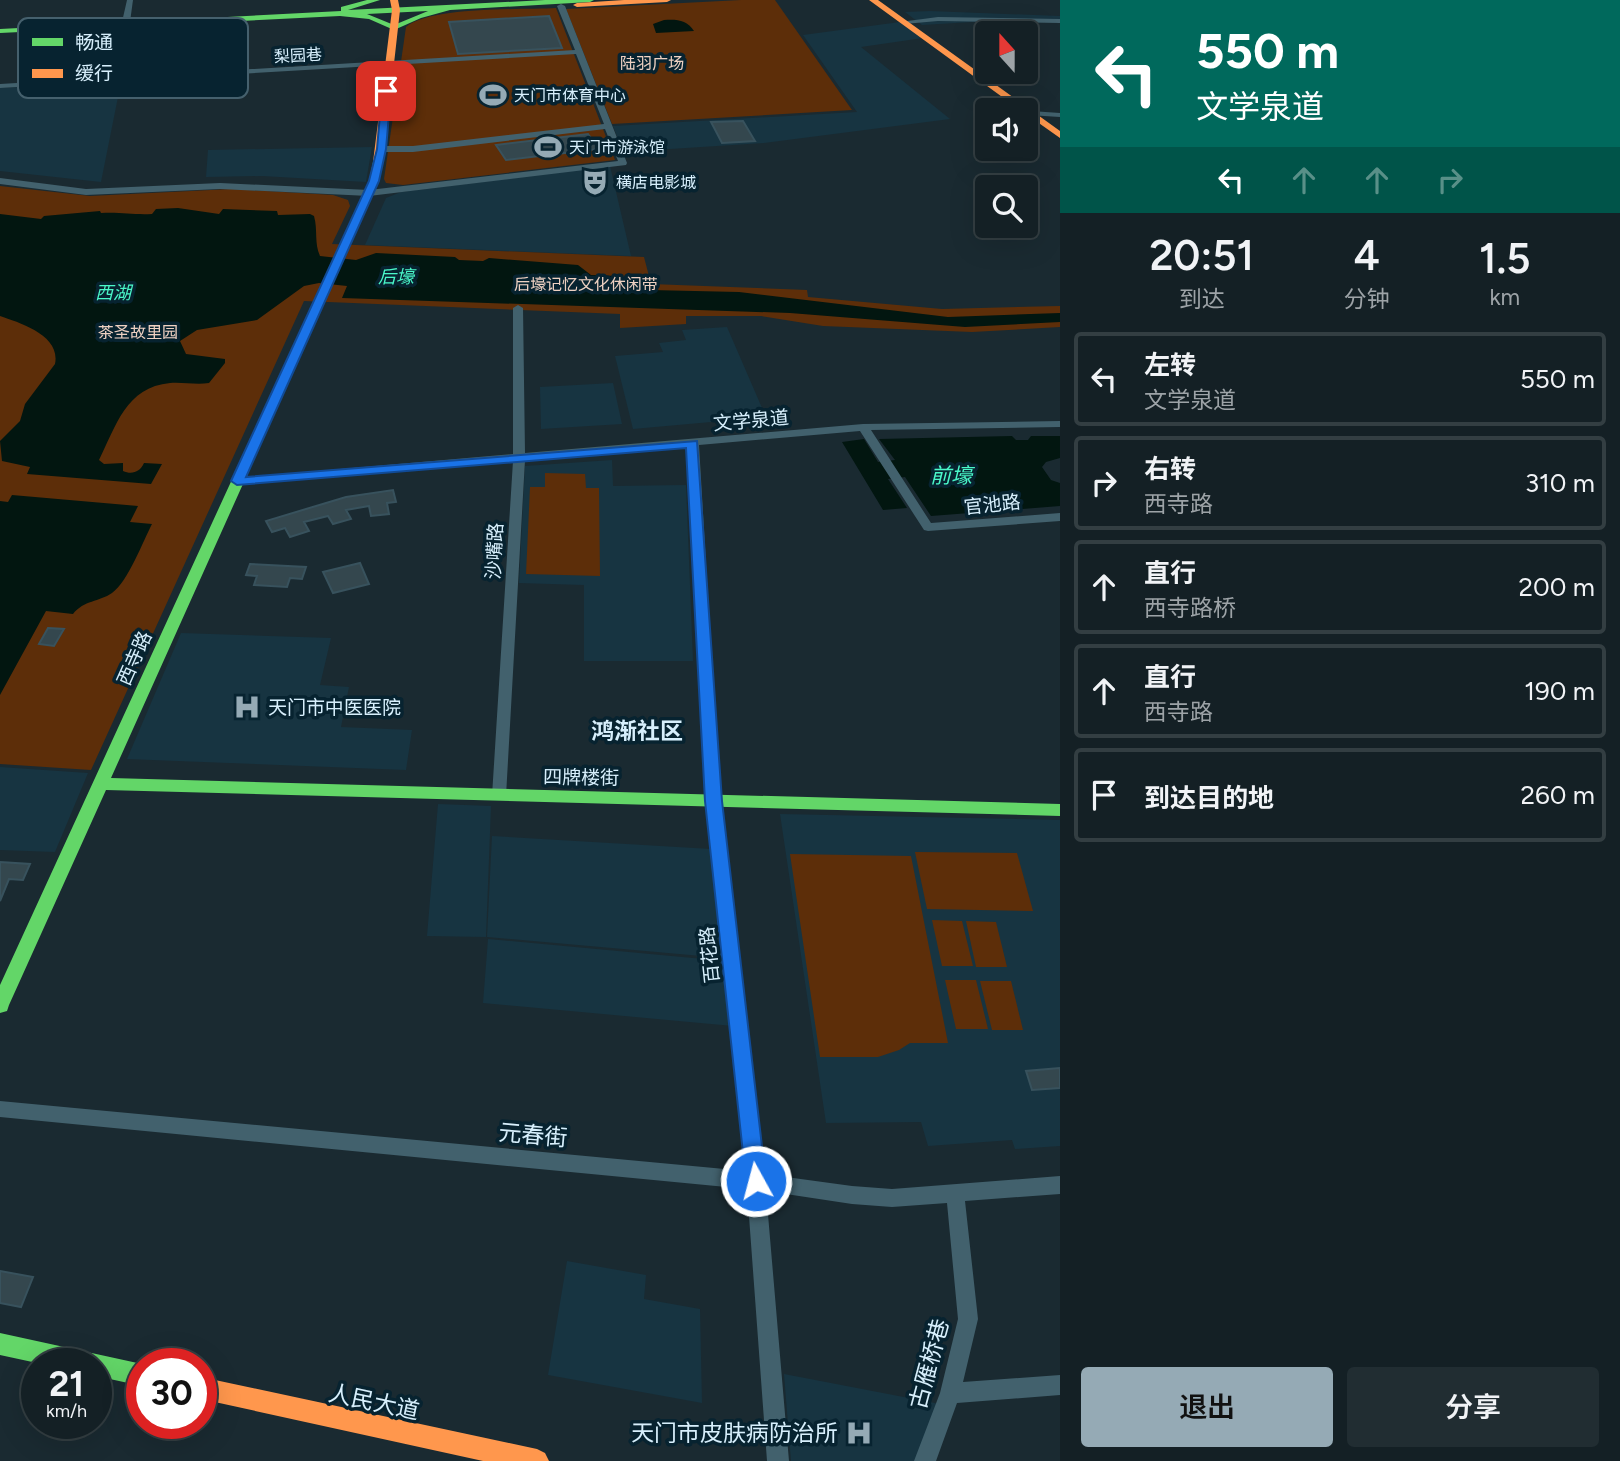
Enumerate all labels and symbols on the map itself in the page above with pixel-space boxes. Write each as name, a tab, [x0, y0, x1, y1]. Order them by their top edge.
legend	[18, 18, 248, 98]
north arrow	[975, 21, 1038, 84]
text: 畅通	[75, 31, 113, 54]
street label: 梨园巷	[274, 45, 322, 66]
park label: 陆羽广场	[620, 54, 684, 73]
pin	[356, 61, 416, 121]
text: 缓行	[75, 62, 113, 85]
sports icon: 天门市体育中心	[478, 80, 508, 110]
place label: 天门市体育中心	[514, 86, 626, 105]
sports icon: 天门市游泳馆	[533, 132, 563, 162]
place label: 天门市游泳馆	[569, 138, 665, 157]
theatre icon: 横店电影城	[580, 167, 610, 197]
place label: 横店电影城	[616, 173, 696, 192]
water label: 后壕	[378, 266, 417, 288]
park label: 后壕记忆文化休闲带	[514, 275, 658, 294]
water label: 西湖	[95, 282, 134, 304]
park label: 茶圣故里园	[98, 323, 178, 342]
street label: 文学泉道	[712, 406, 790, 435]
water label: 前壕	[930, 463, 976, 488]
street label: 官池路	[962, 490, 1022, 519]
street label: 沙嘴路	[482, 522, 507, 580]
street label: 西寺路	[112, 627, 157, 689]
hospital icon: 天门市中医医院	[232, 692, 262, 722]
place label: 天门市中医医院	[268, 696, 401, 719]
district label: 鸿渐社区	[591, 717, 683, 745]
street label: 四牌楼街	[543, 765, 619, 790]
street label: 百花路	[695, 925, 724, 985]
street label: 元春街	[497, 1118, 569, 1152]
position arrow	[719, 1144, 793, 1218]
street label: 古雁桥巷	[904, 1316, 954, 1412]
speed limit sign: 30	[126, 1348, 217, 1439]
street label: 人民大道	[326, 1379, 422, 1425]
hospital icon: 天门市皮肤病防治所	[844, 1418, 874, 1448]
place label: 天门市皮肤病防治所	[631, 1419, 838, 1447]

